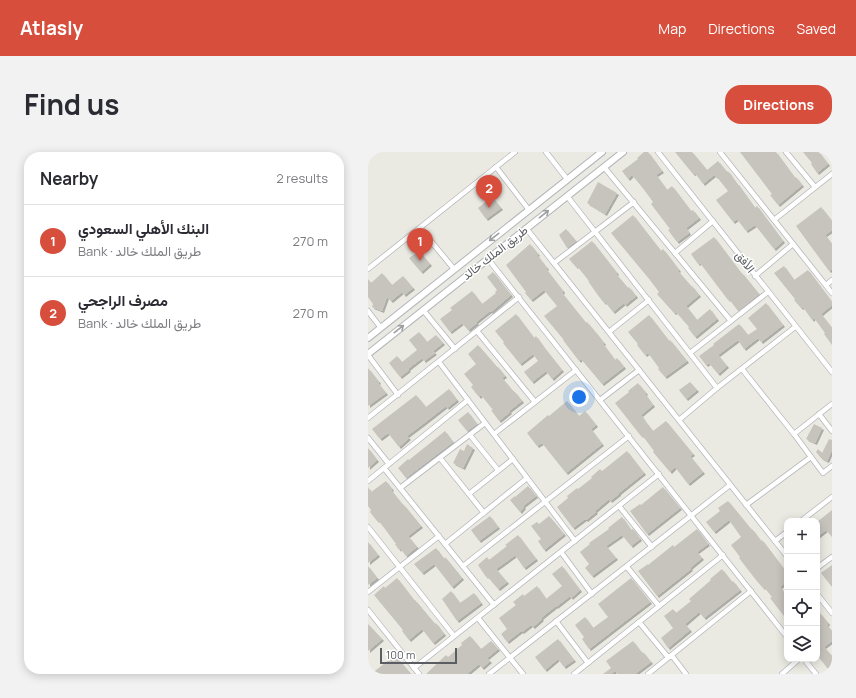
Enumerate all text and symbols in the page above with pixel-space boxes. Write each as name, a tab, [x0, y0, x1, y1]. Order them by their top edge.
text: Atlasly	[20, 15, 83, 41]
text: Map	[658, 19, 686, 38]
text: Directions	[708, 19, 775, 38]
text: Saved	[797, 19, 836, 38]
text: Find us	[24, 85, 119, 123]
button: Directions	[725, 85, 832, 124]
text: Nearby	[40, 167, 98, 190]
text: 2 results	[276, 169, 328, 187]
pin: 2	[476, 175, 502, 208]
one-way arrow	[539, 210, 550, 218]
text: البنك الأهلي السعودي	[78, 218, 209, 239]
street label: طريق الملك خالد	[458, 221, 531, 284]
pin: 1	[407, 228, 433, 261]
text: 1	[50, 232, 56, 250]
text: 270 m	[293, 232, 328, 250]
one-way arrow	[489, 232, 500, 241]
text: Bank · طريق الملك خالد	[78, 242, 201, 260]
street label: الأفق	[732, 247, 759, 276]
text: مصرف الراجحي	[78, 290, 168, 311]
text: 2	[49, 304, 57, 322]
text: 270 m	[293, 304, 328, 322]
text: Bank · طريق الملك خالد	[78, 314, 201, 332]
one-way arrow	[393, 325, 404, 334]
your location	[569, 387, 589, 407]
map controls	[784, 518, 820, 662]
button: +	[784, 518, 820, 554]
button: −	[784, 554, 820, 590]
button: locate	[784, 590, 820, 626]
button: layers	[784, 626, 820, 662]
scale bar	[380, 646, 457, 665]
text: 100 m	[386, 647, 415, 662]

